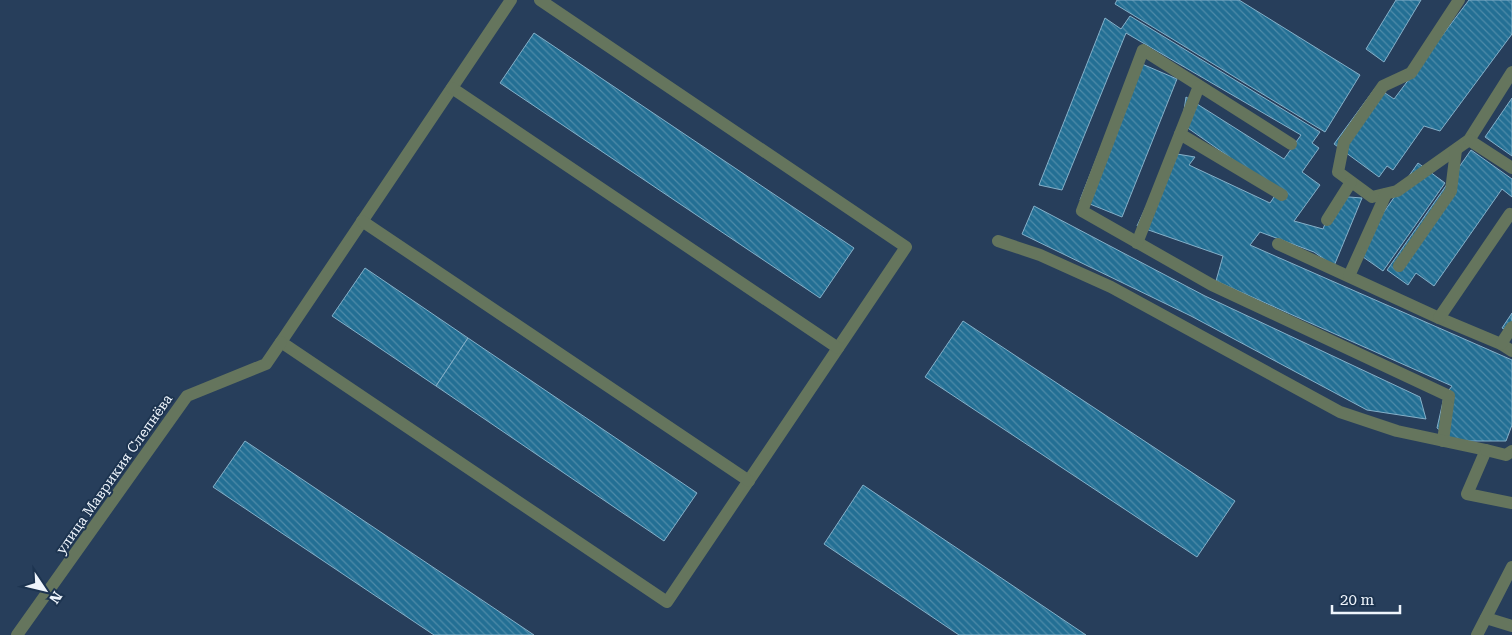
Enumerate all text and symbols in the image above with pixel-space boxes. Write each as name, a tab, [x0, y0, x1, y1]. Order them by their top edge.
street label: улица Маврикия Слепнёва	[53, 391, 176, 557]
north arrow	[20, 565, 70, 615]
scale bar	[1332, 582, 1400, 614]
text: N	[46, 588, 65, 607]
text: 20 m	[1340, 591, 1375, 609]

